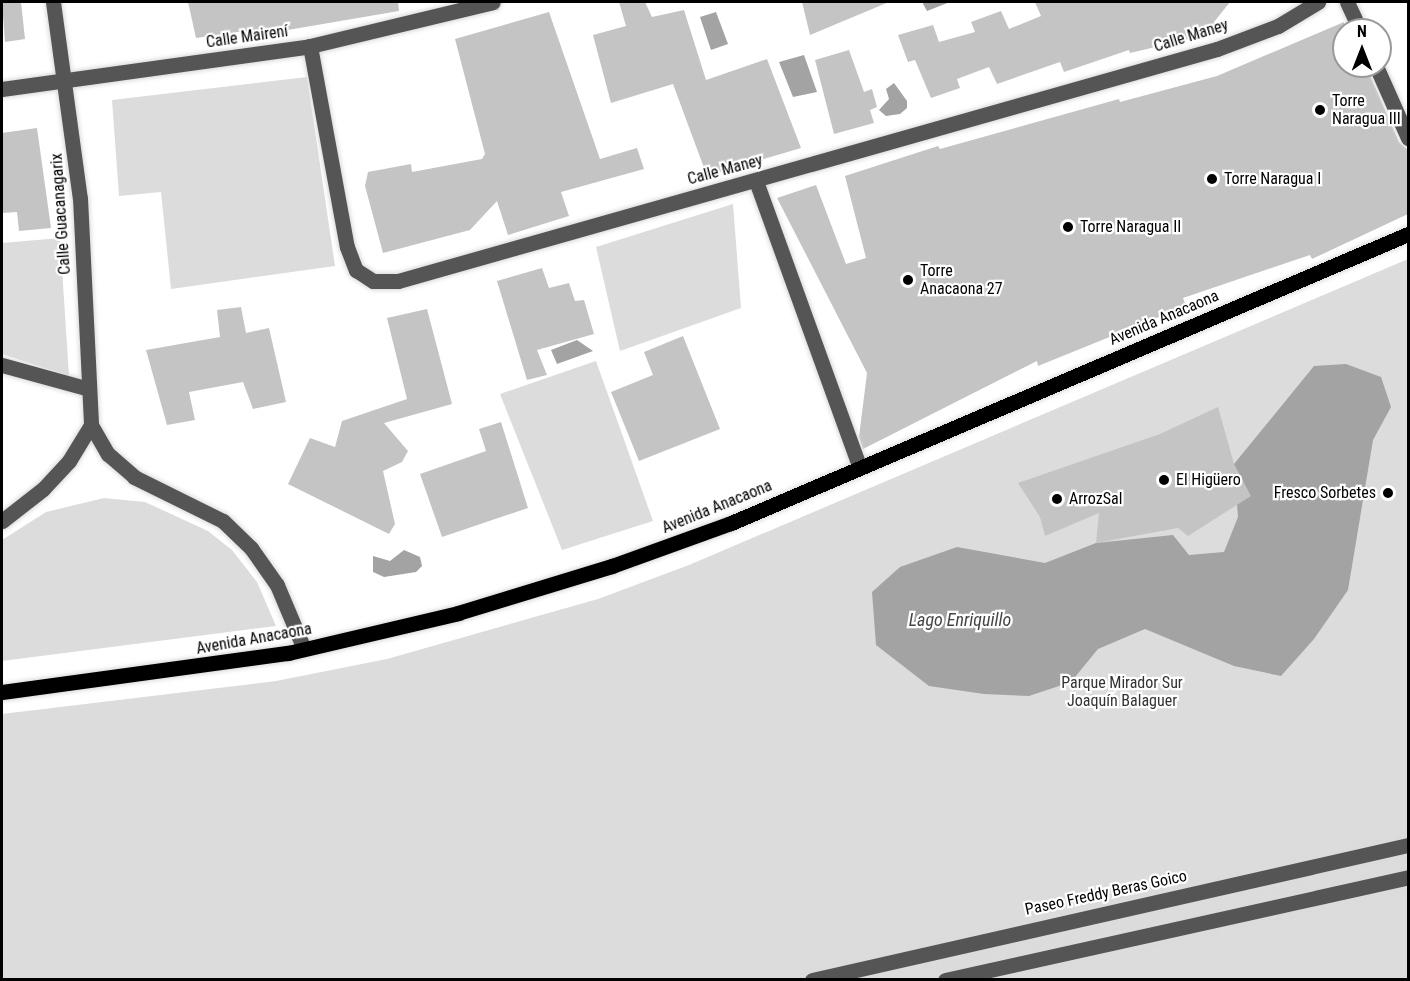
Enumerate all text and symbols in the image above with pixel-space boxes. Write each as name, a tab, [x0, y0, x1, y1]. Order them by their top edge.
street label: Calle Maney	[1151, 16, 1231, 56]
north arrow	[1332, 18, 1392, 78]
street label: Calle Mairení	[205, 22, 289, 52]
text: N	[1357, 22, 1367, 41]
place label: Torre Naragua III	[1332, 91, 1401, 129]
marker: Torre Naragua III	[1313, 103, 1327, 117]
street label: Calle Maney	[685, 151, 765, 189]
street label: Calle Guacanagarix	[47, 153, 75, 275]
place label: Torre Naragua I	[1224, 169, 1321, 189]
marker: Torre Naragua I	[1205, 172, 1219, 186]
place label: Torre Naragua II	[1080, 217, 1181, 237]
marker: Torre Naragua II	[1061, 220, 1075, 234]
place label: Torre Anacaona 27	[920, 261, 1003, 299]
marker: Torre Anacaona 27	[901, 273, 915, 287]
street label: Avenida Anacaona	[1106, 286, 1222, 350]
place label: El Higüero	[1176, 470, 1241, 490]
marker: El Higüero	[1157, 473, 1171, 487]
street label: Avenida Anacaona	[659, 476, 775, 538]
place label: Fresco Sorbetes	[1274, 483, 1376, 503]
marker: Fresco Sorbetes	[1381, 486, 1395, 500]
place label: ArrozSal	[1069, 489, 1122, 509]
marker: ArrozSal	[1050, 492, 1064, 506]
water label: Lago Enriquillo	[909, 609, 1011, 631]
street label: Avenida Anacaona	[195, 619, 313, 659]
park label: Parque Mirador Sur Joaquín Balaguer	[1061, 673, 1183, 711]
street label: Paseo Freddy Beras Goico	[1023, 866, 1189, 920]

